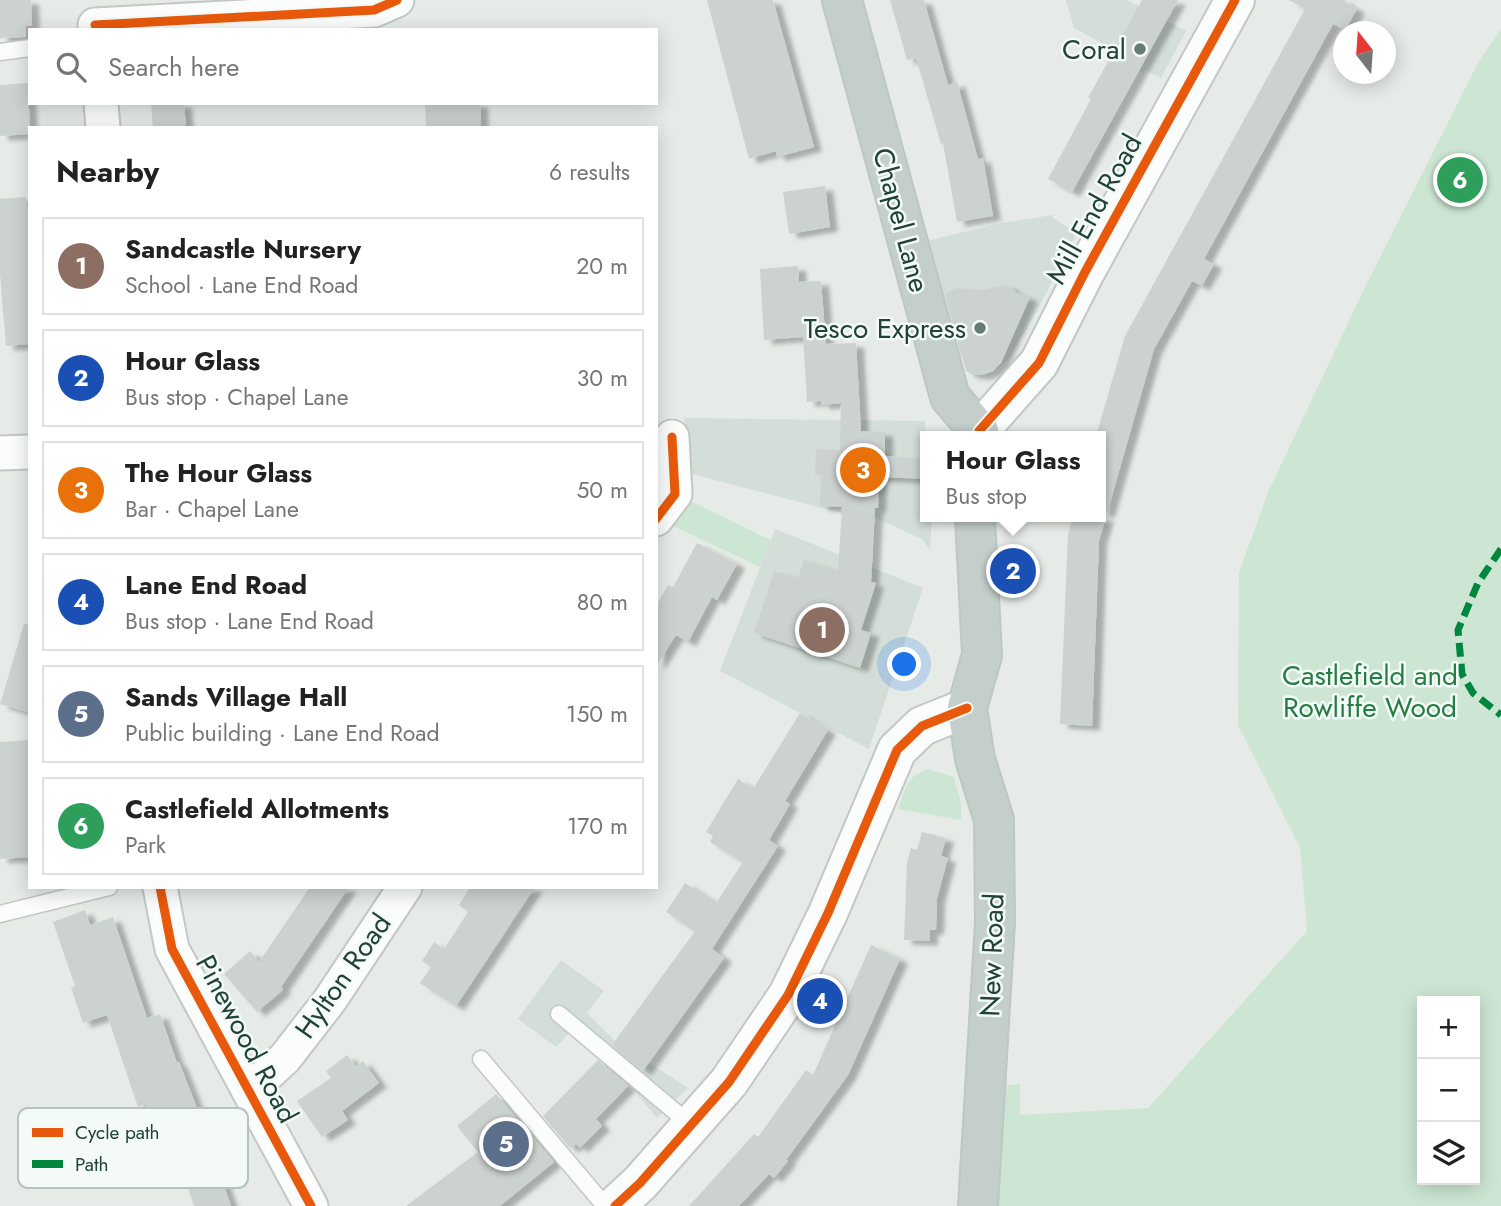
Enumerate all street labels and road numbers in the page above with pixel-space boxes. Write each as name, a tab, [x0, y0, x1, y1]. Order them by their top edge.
street label: Mill End Road	[1036, 126, 1152, 292]
street label: Chapel Lane	[862, 143, 940, 297]
street label: New Road	[969, 893, 1015, 1017]
street label: Hylton Road	[285, 905, 401, 1047]
street label: Pinewood Road	[185, 948, 309, 1130]

